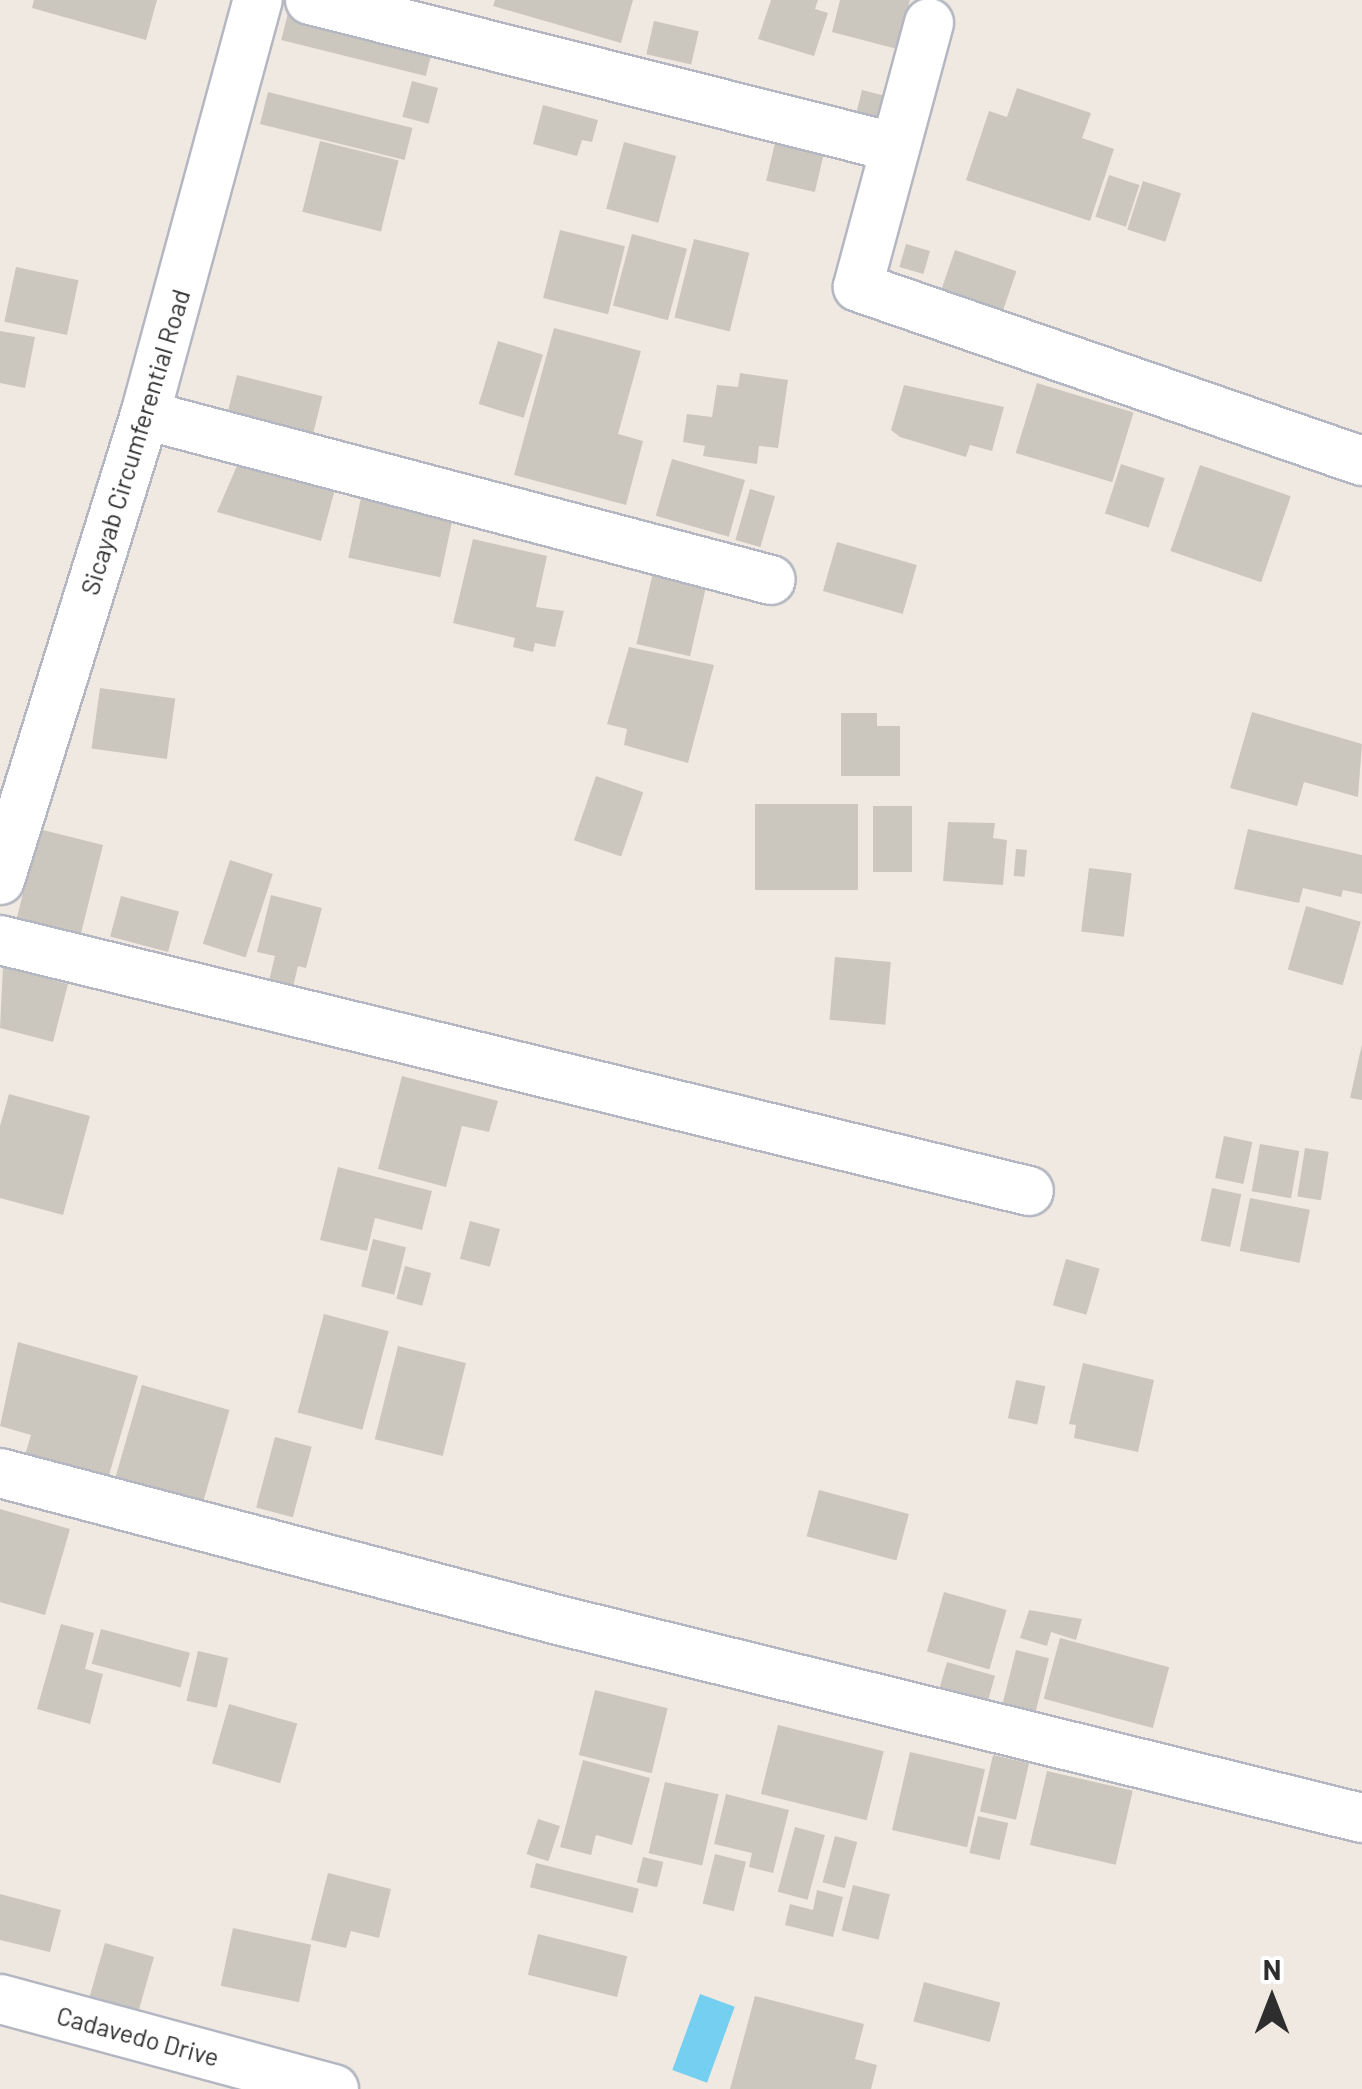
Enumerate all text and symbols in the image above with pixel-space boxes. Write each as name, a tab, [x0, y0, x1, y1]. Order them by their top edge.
street label: Sicayab Circumferential Road	[74, 286, 196, 598]
north arrow	[1222, 1949, 1322, 2049]
text: N	[1263, 1952, 1281, 1986]
street label: Cadavedo Drive	[54, 2000, 222, 2072]

